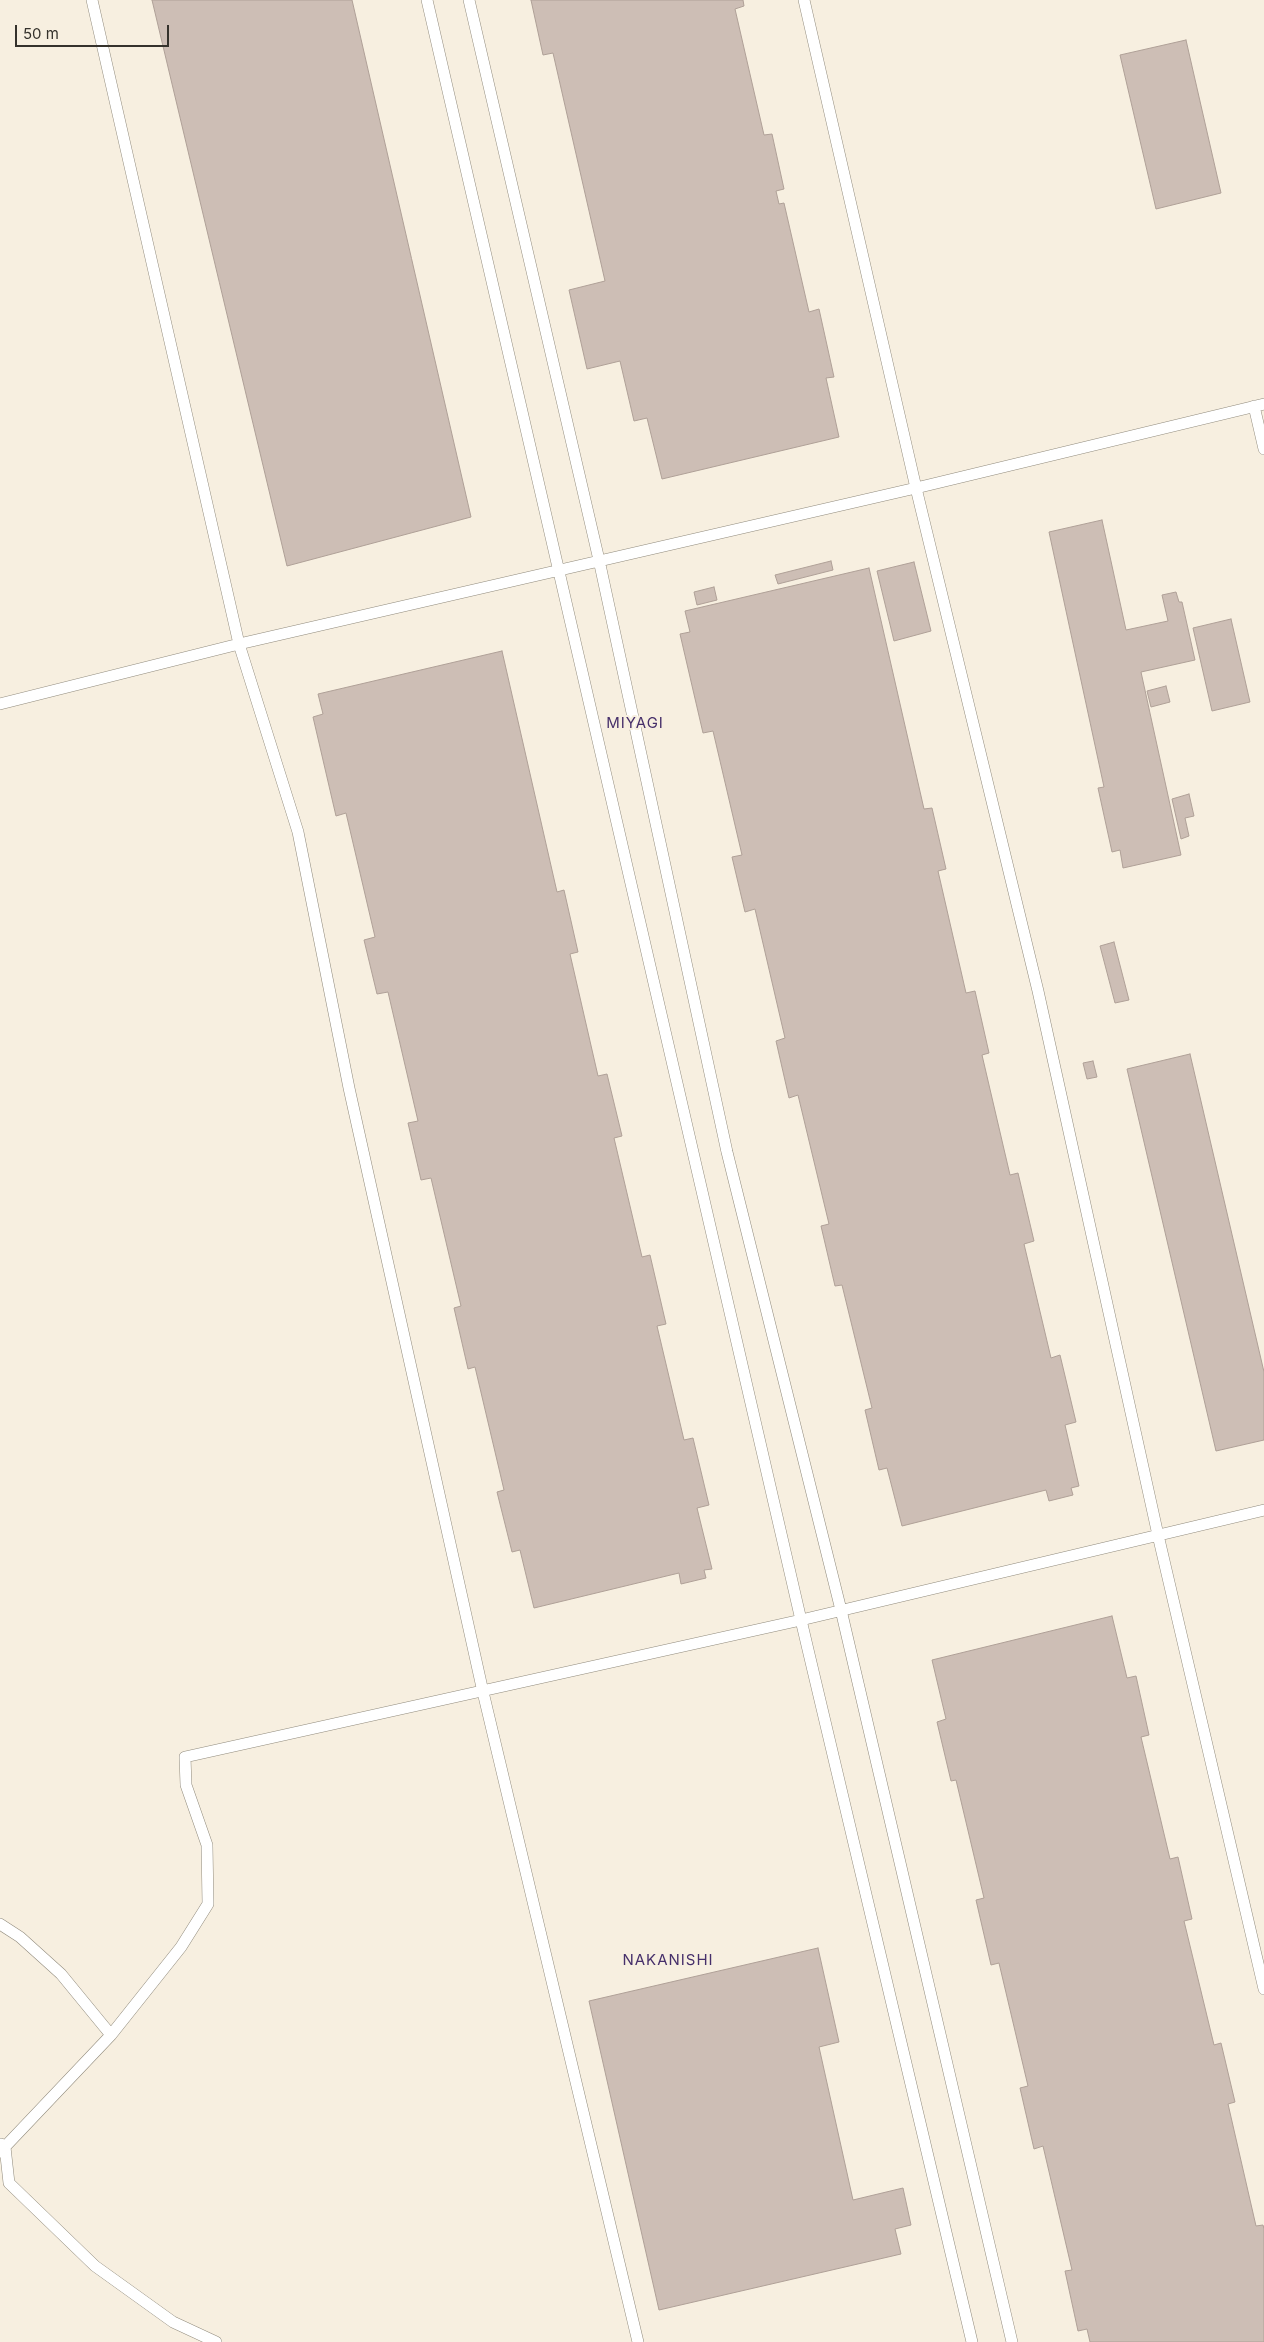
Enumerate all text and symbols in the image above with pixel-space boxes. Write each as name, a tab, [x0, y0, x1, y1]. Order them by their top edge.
scale bar	[18, 15, 171, 47]
text: 50 m	[23, 24, 59, 43]
district label: MIYAGI	[605, 714, 665, 732]
district label: NAKANISHI	[621, 1951, 715, 1969]

